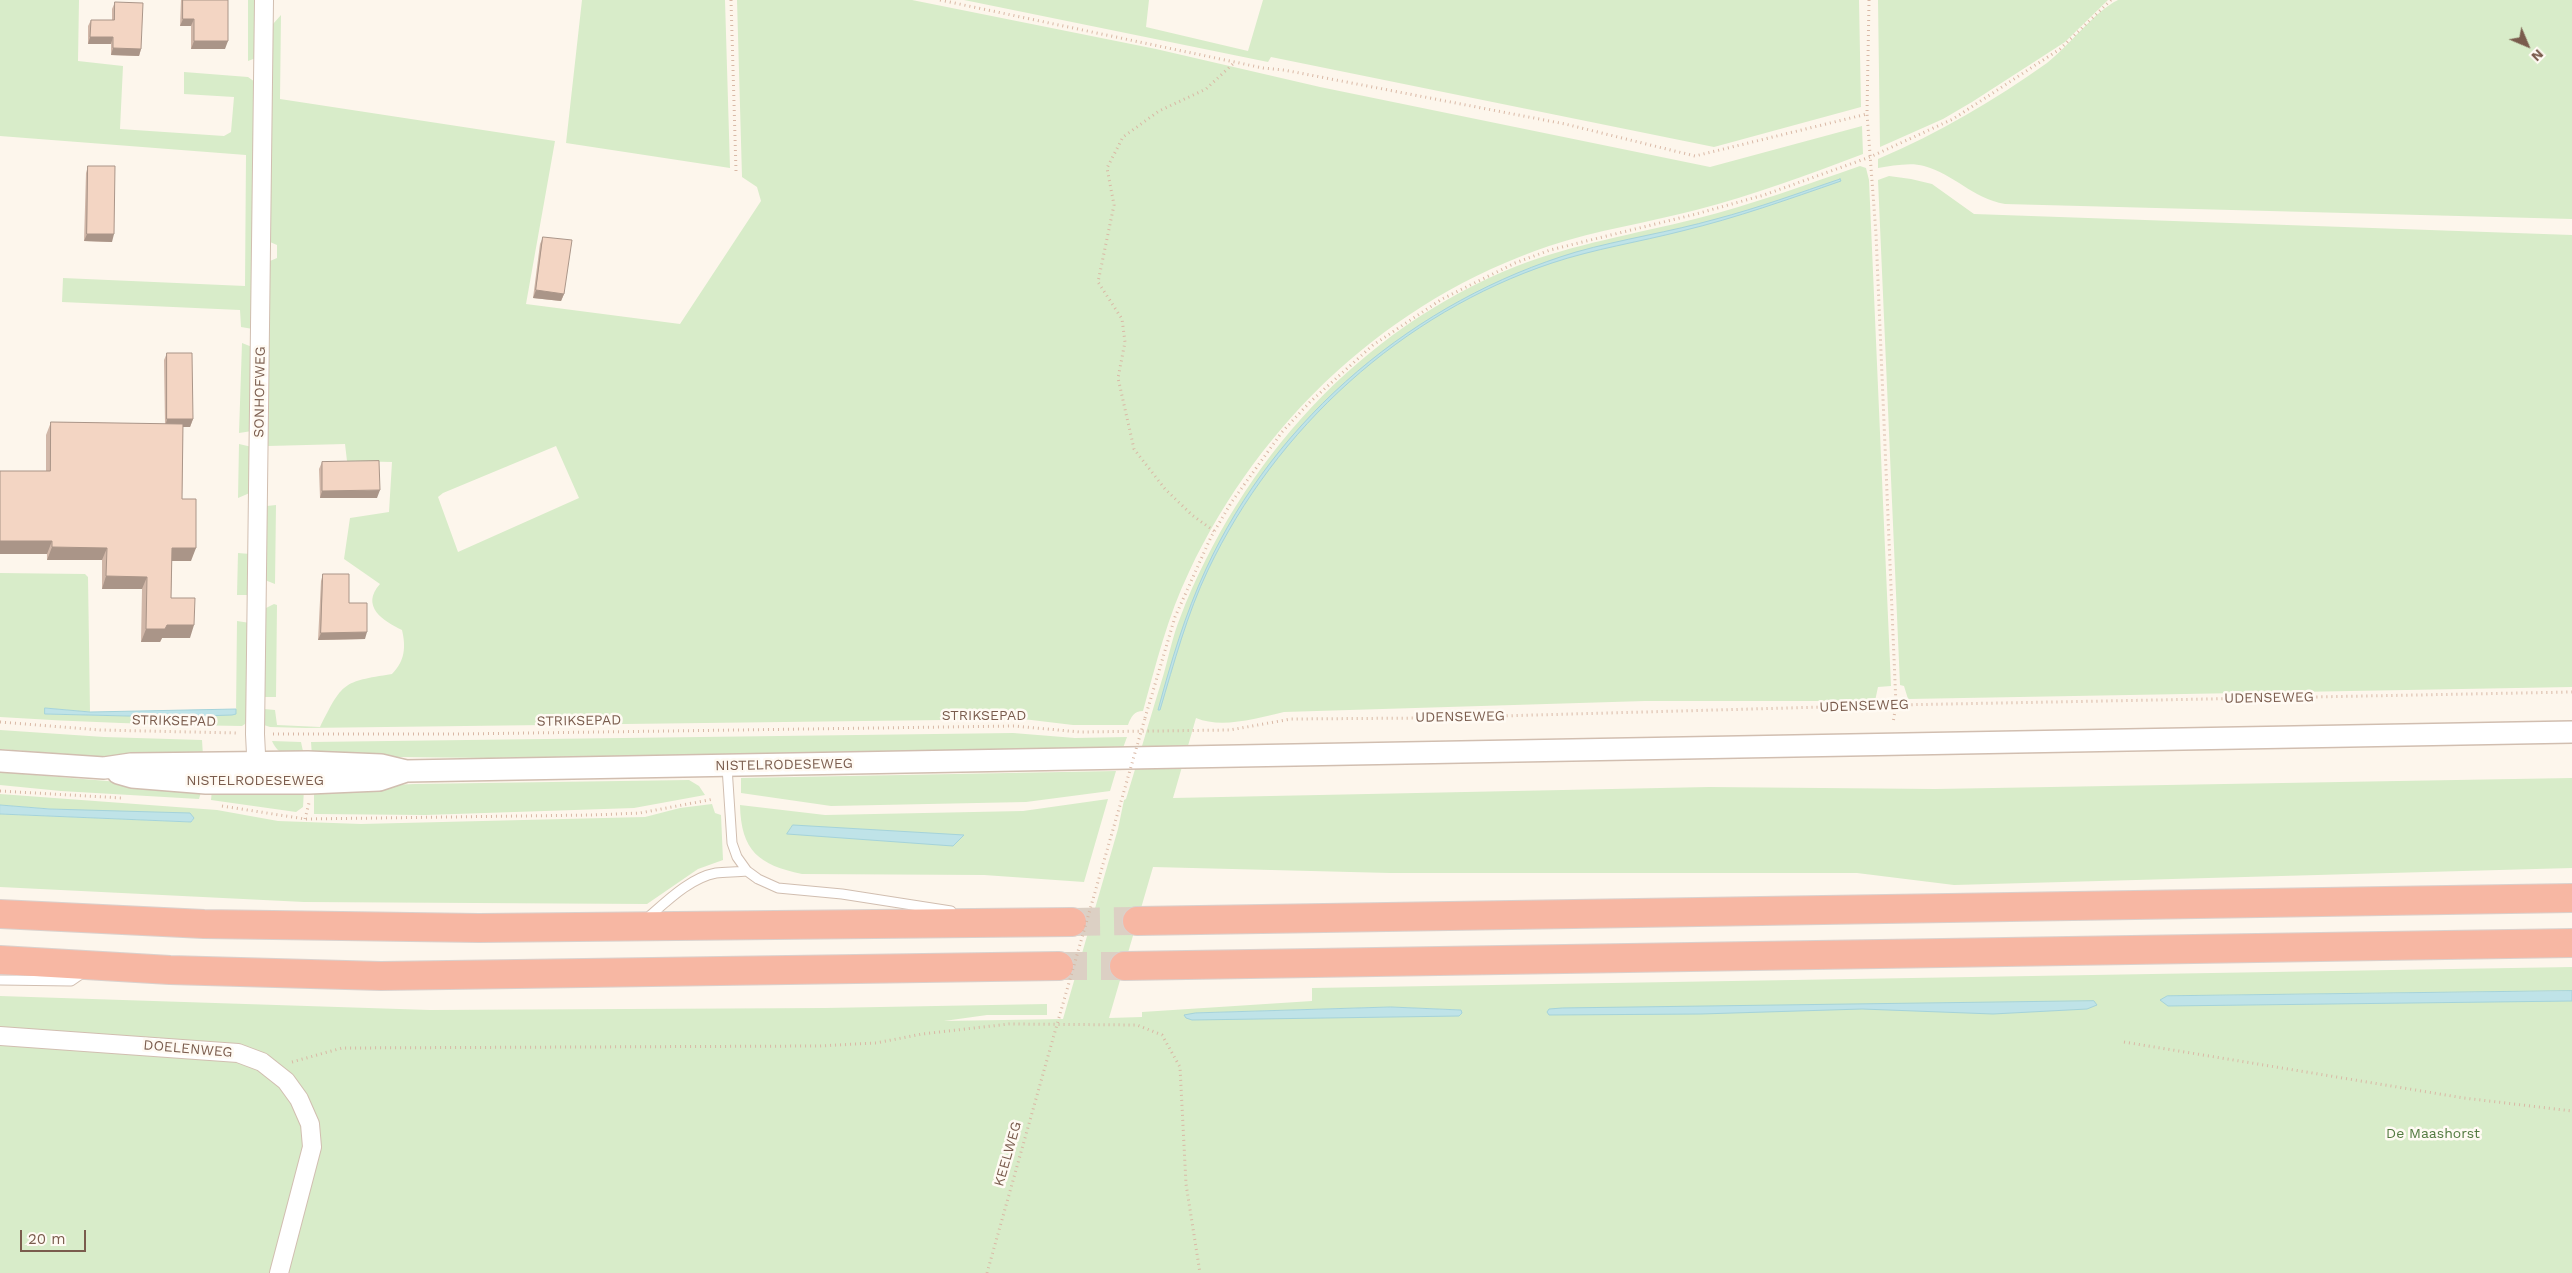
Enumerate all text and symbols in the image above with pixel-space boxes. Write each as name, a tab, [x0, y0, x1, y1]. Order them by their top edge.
north arrow	[2502, 20, 2552, 70]
text: N	[2528, 46, 2547, 65]
street label: SONHOFWEG	[251, 346, 269, 438]
street label: UDENSEWEG	[2224, 689, 2314, 707]
street label: UDENSEWEG	[1819, 696, 1909, 716]
street label: STRIKSEPAD	[942, 708, 1026, 724]
street label: UDENSEWEG	[1415, 708, 1505, 726]
street label: STRIKSEPAD	[132, 712, 216, 730]
street label: STRIKSEPAD	[537, 712, 621, 730]
street label: NISTELRODESEWEG	[715, 755, 853, 775]
street label: NISTELRODESEWEG	[186, 773, 324, 789]
street label: DOELENWEG	[143, 1037, 233, 1061]
street label: KEELWEG	[991, 1120, 1025, 1188]
park label: De Maashorst	[2386, 1126, 2480, 1142]
scale bar	[22, 1220, 89, 1252]
text: 20 m	[28, 1230, 66, 1248]

